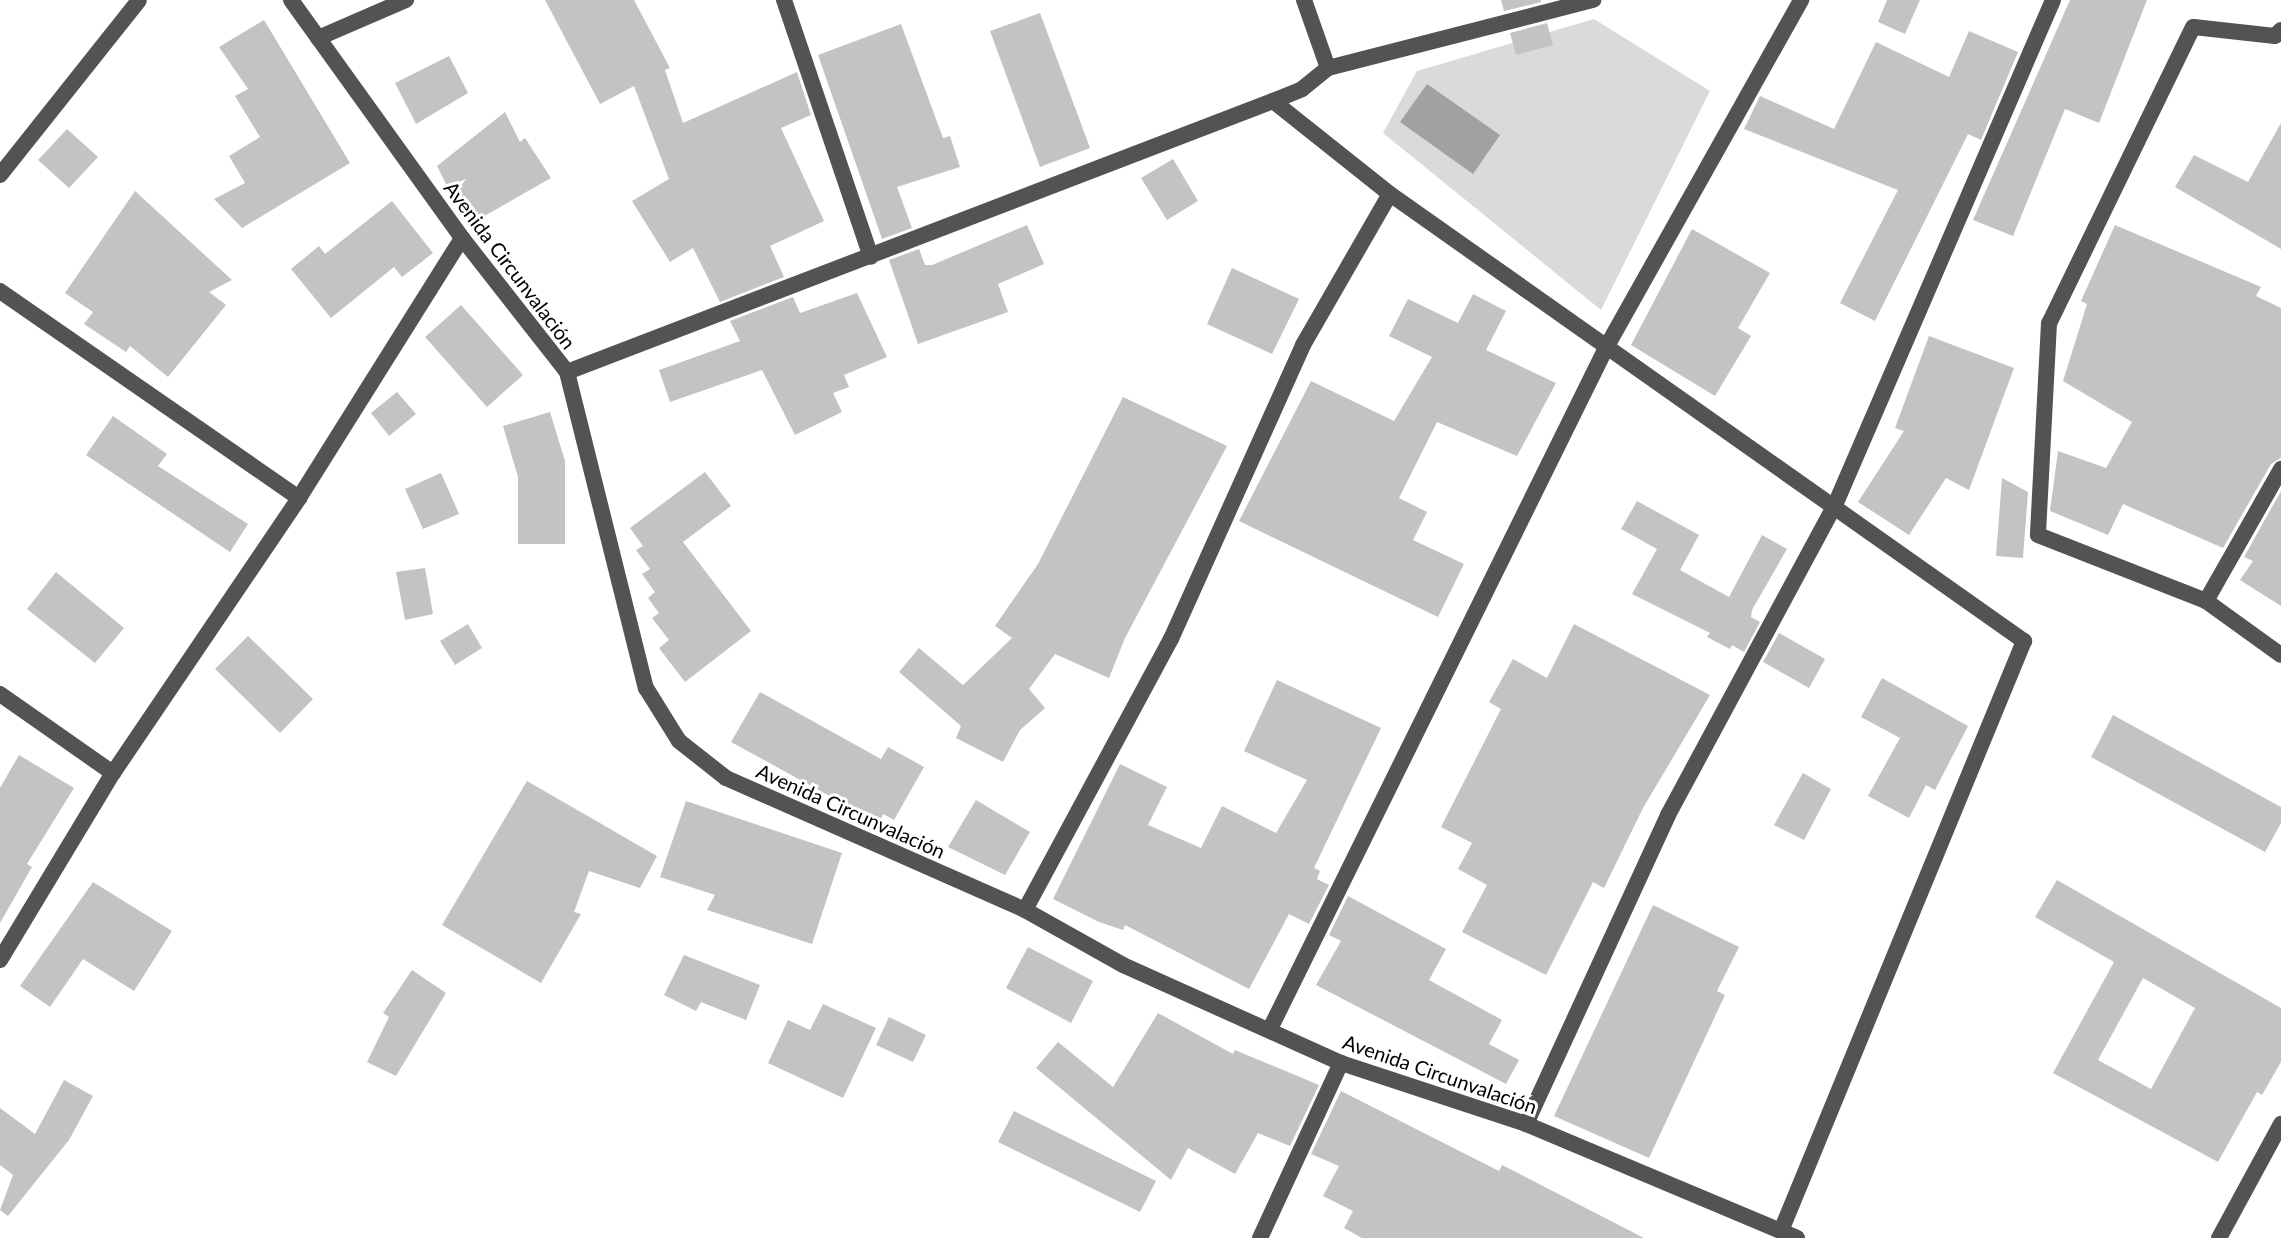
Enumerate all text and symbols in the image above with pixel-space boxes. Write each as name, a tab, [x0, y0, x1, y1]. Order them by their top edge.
street label: Avenida Circunvalación	[439, 176, 581, 354]
street label: Avenida Circunvalación	[753, 759, 949, 863]
street label: Avenida Circunvalación	[1340, 1029, 1540, 1119]

